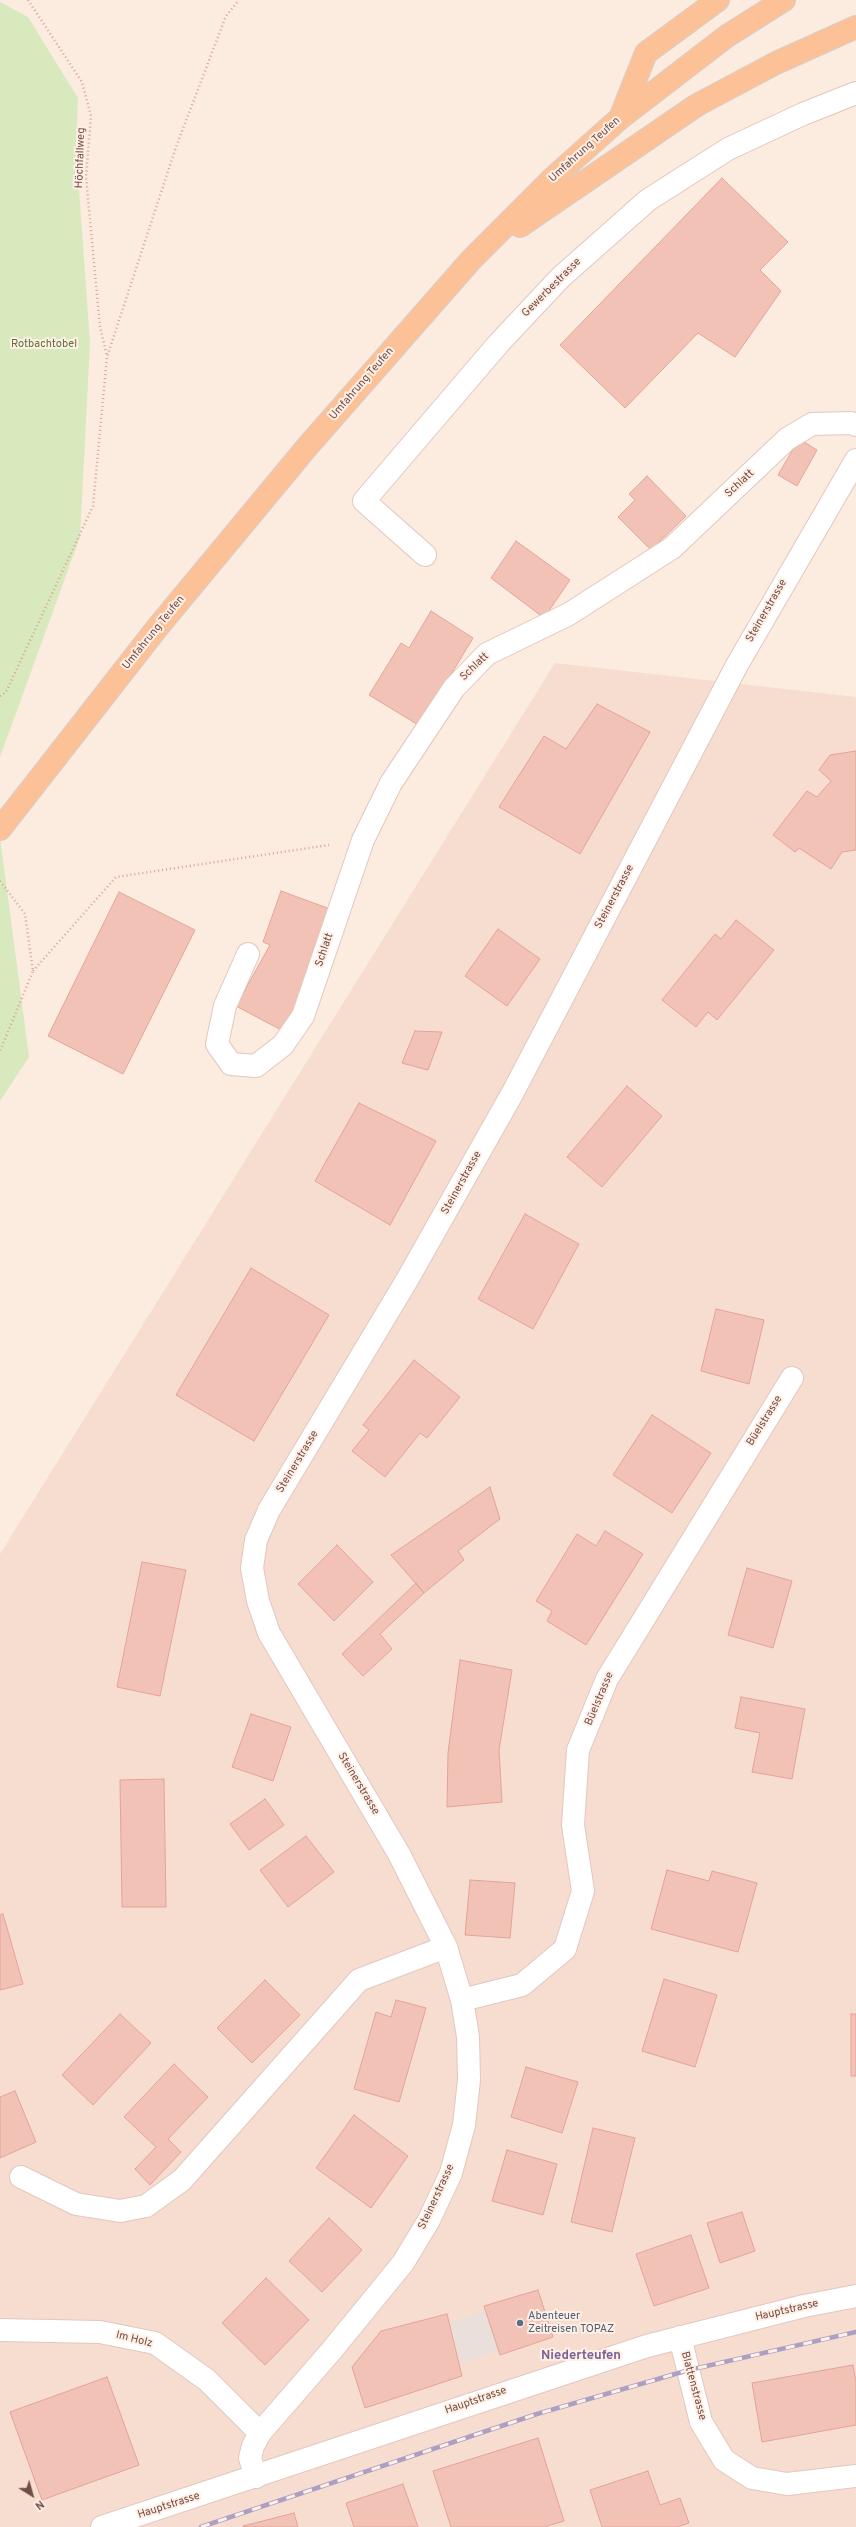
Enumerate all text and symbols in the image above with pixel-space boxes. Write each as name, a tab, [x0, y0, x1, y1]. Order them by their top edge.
street label: Umfahrung Teufen	[547, 115, 623, 185]
street label: Höchfallweg	[73, 127, 89, 189]
street label: Gewerbestrasse	[520, 256, 584, 320]
park label: Rotbachtobel	[11, 338, 77, 352]
street label: Umfahrung Teufen	[327, 345, 397, 423]
street label: Schlatt	[723, 467, 757, 501]
street label: Steinerstrasse	[744, 577, 790, 645]
street label: Umfahrung Teufen	[120, 593, 188, 673]
street label: Schlatt	[458, 650, 492, 684]
street label: Steinerstrasse	[593, 863, 637, 931]
street label: Schlatt	[313, 931, 337, 969]
street label: Steinerstrasse	[439, 1149, 485, 1217]
street label: Büelstrasse	[744, 1393, 786, 1449]
street label: Steinerstrasse	[274, 1428, 322, 1496]
street label: Büelstrasse	[583, 1670, 617, 1728]
street label: Steinerstrasse	[334, 1750, 382, 1818]
street label: Steinerstrasse	[416, 2162, 458, 2232]
street label: Hauptstrasse	[754, 2297, 820, 2325]
place label: Abenteuer Zeitreisen TOPAZ	[528, 2310, 614, 2336]
marker: Abenteuer Zeitreisen TOPAZ	[515, 2318, 525, 2328]
street label: Im Holz	[114, 2329, 154, 2351]
district label: Niederteufen	[541, 2348, 621, 2364]
street label: Blattenstrasse	[677, 2350, 709, 2422]
street label: Hauptstrasse	[443, 2384, 509, 2418]
north arrow	[12, 2475, 52, 2515]
street label: Hauptstrasse	[136, 2490, 202, 2522]
text: N	[32, 2497, 47, 2513]

